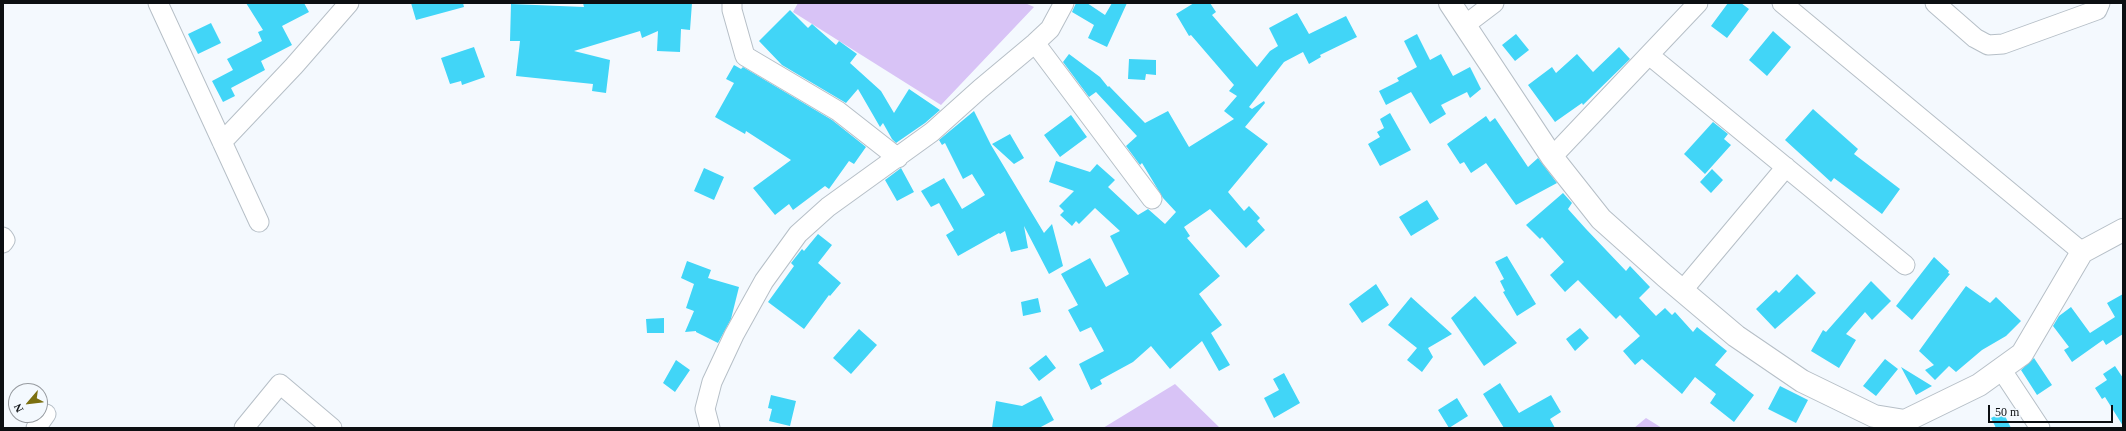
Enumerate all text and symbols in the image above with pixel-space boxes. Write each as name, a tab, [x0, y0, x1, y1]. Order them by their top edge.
north arrow	[8, 383, 48, 423]
scale bar	[1990, 397, 2115, 423]
text: N	[11, 402, 25, 414]
text: 50 m	[1995, 405, 2019, 419]

